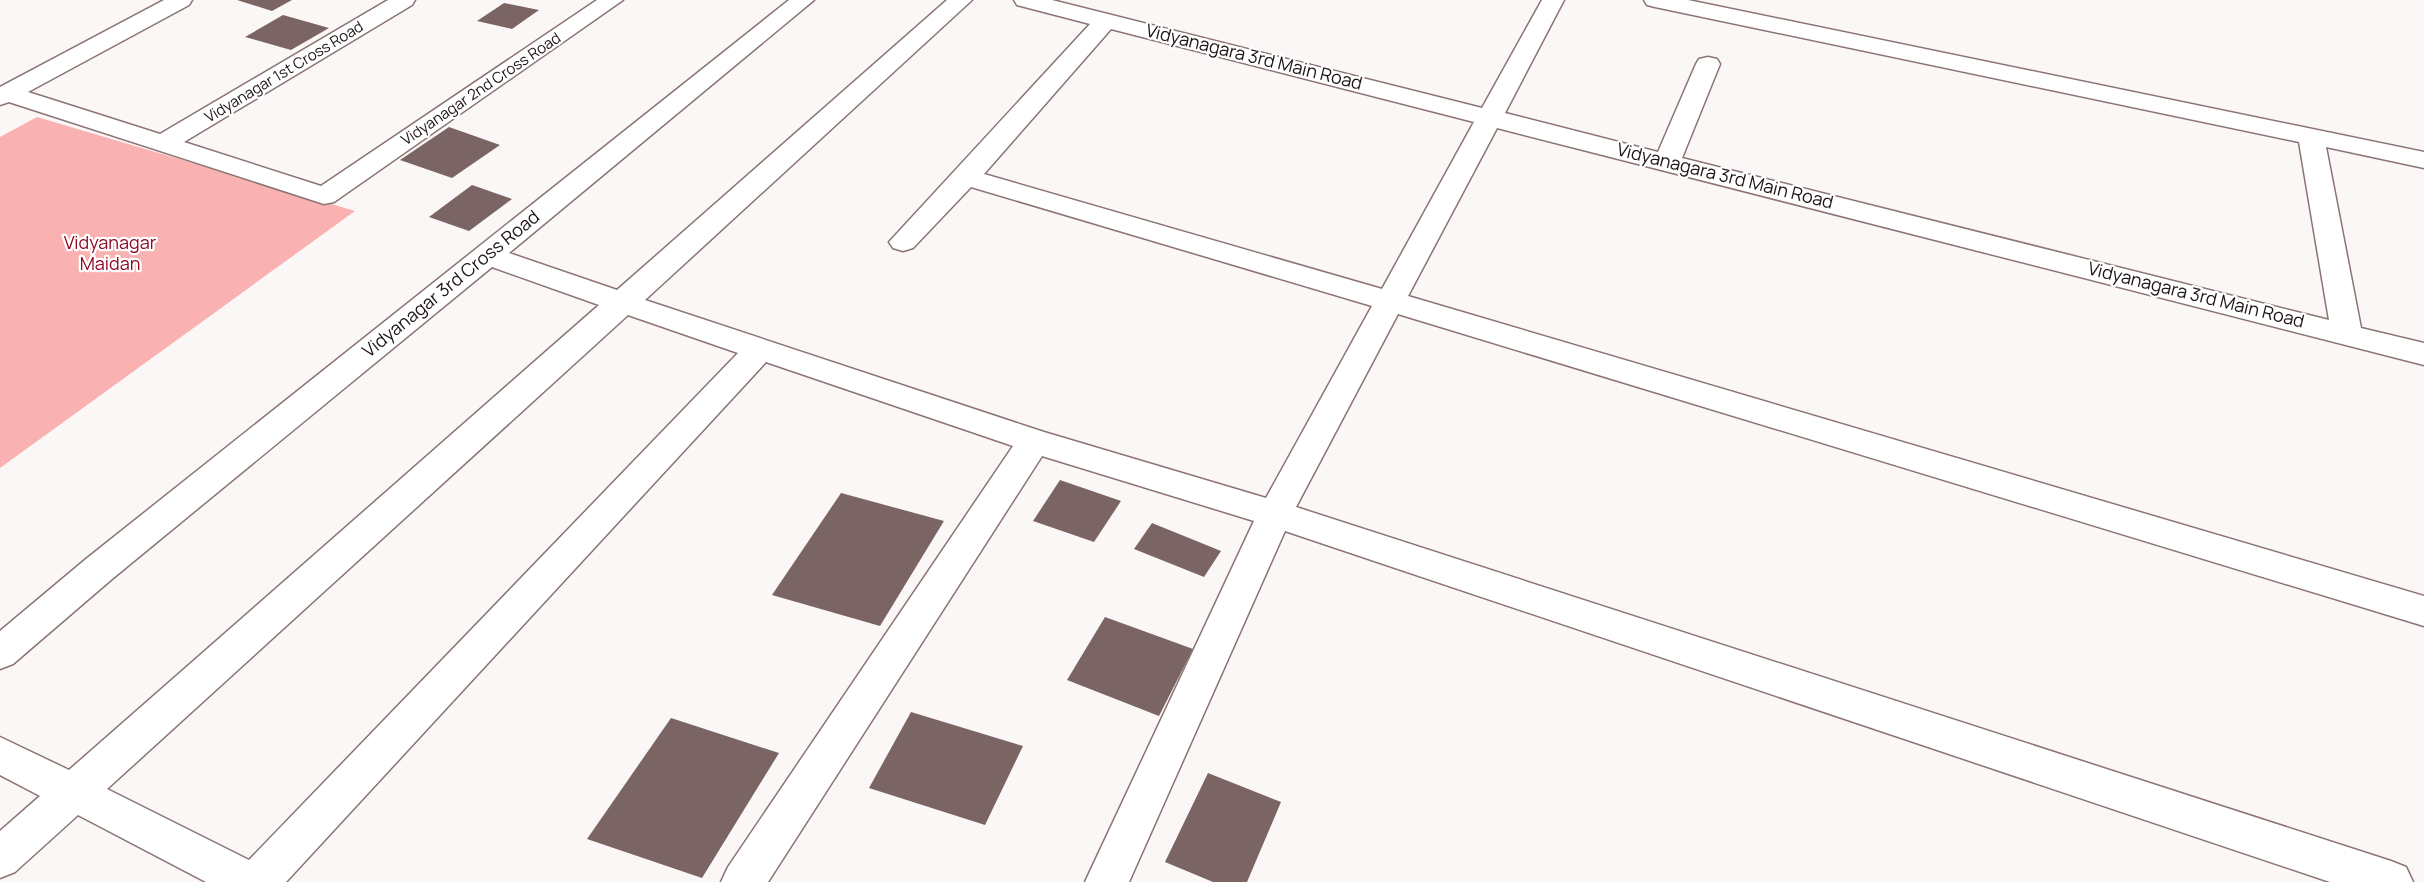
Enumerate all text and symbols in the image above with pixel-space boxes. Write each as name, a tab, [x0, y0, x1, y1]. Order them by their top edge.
street label: Vidyanagar 1st Cross Road	[200, 16, 367, 127]
street label: Vidyanagara 3rd Main Road	[1143, 17, 1365, 95]
street label: Vidyanagar 2nd Cross Road	[397, 27, 565, 150]
street label: Vidyanagara 3rd Main Road	[1614, 136, 1836, 214]
street label: Vidyanagar 3rd Cross Road	[357, 204, 544, 362]
park label: Vidyanagar Maidan	[64, 230, 157, 275]
street label: Vidyanagara 3rd Main Road	[2085, 255, 2307, 333]

